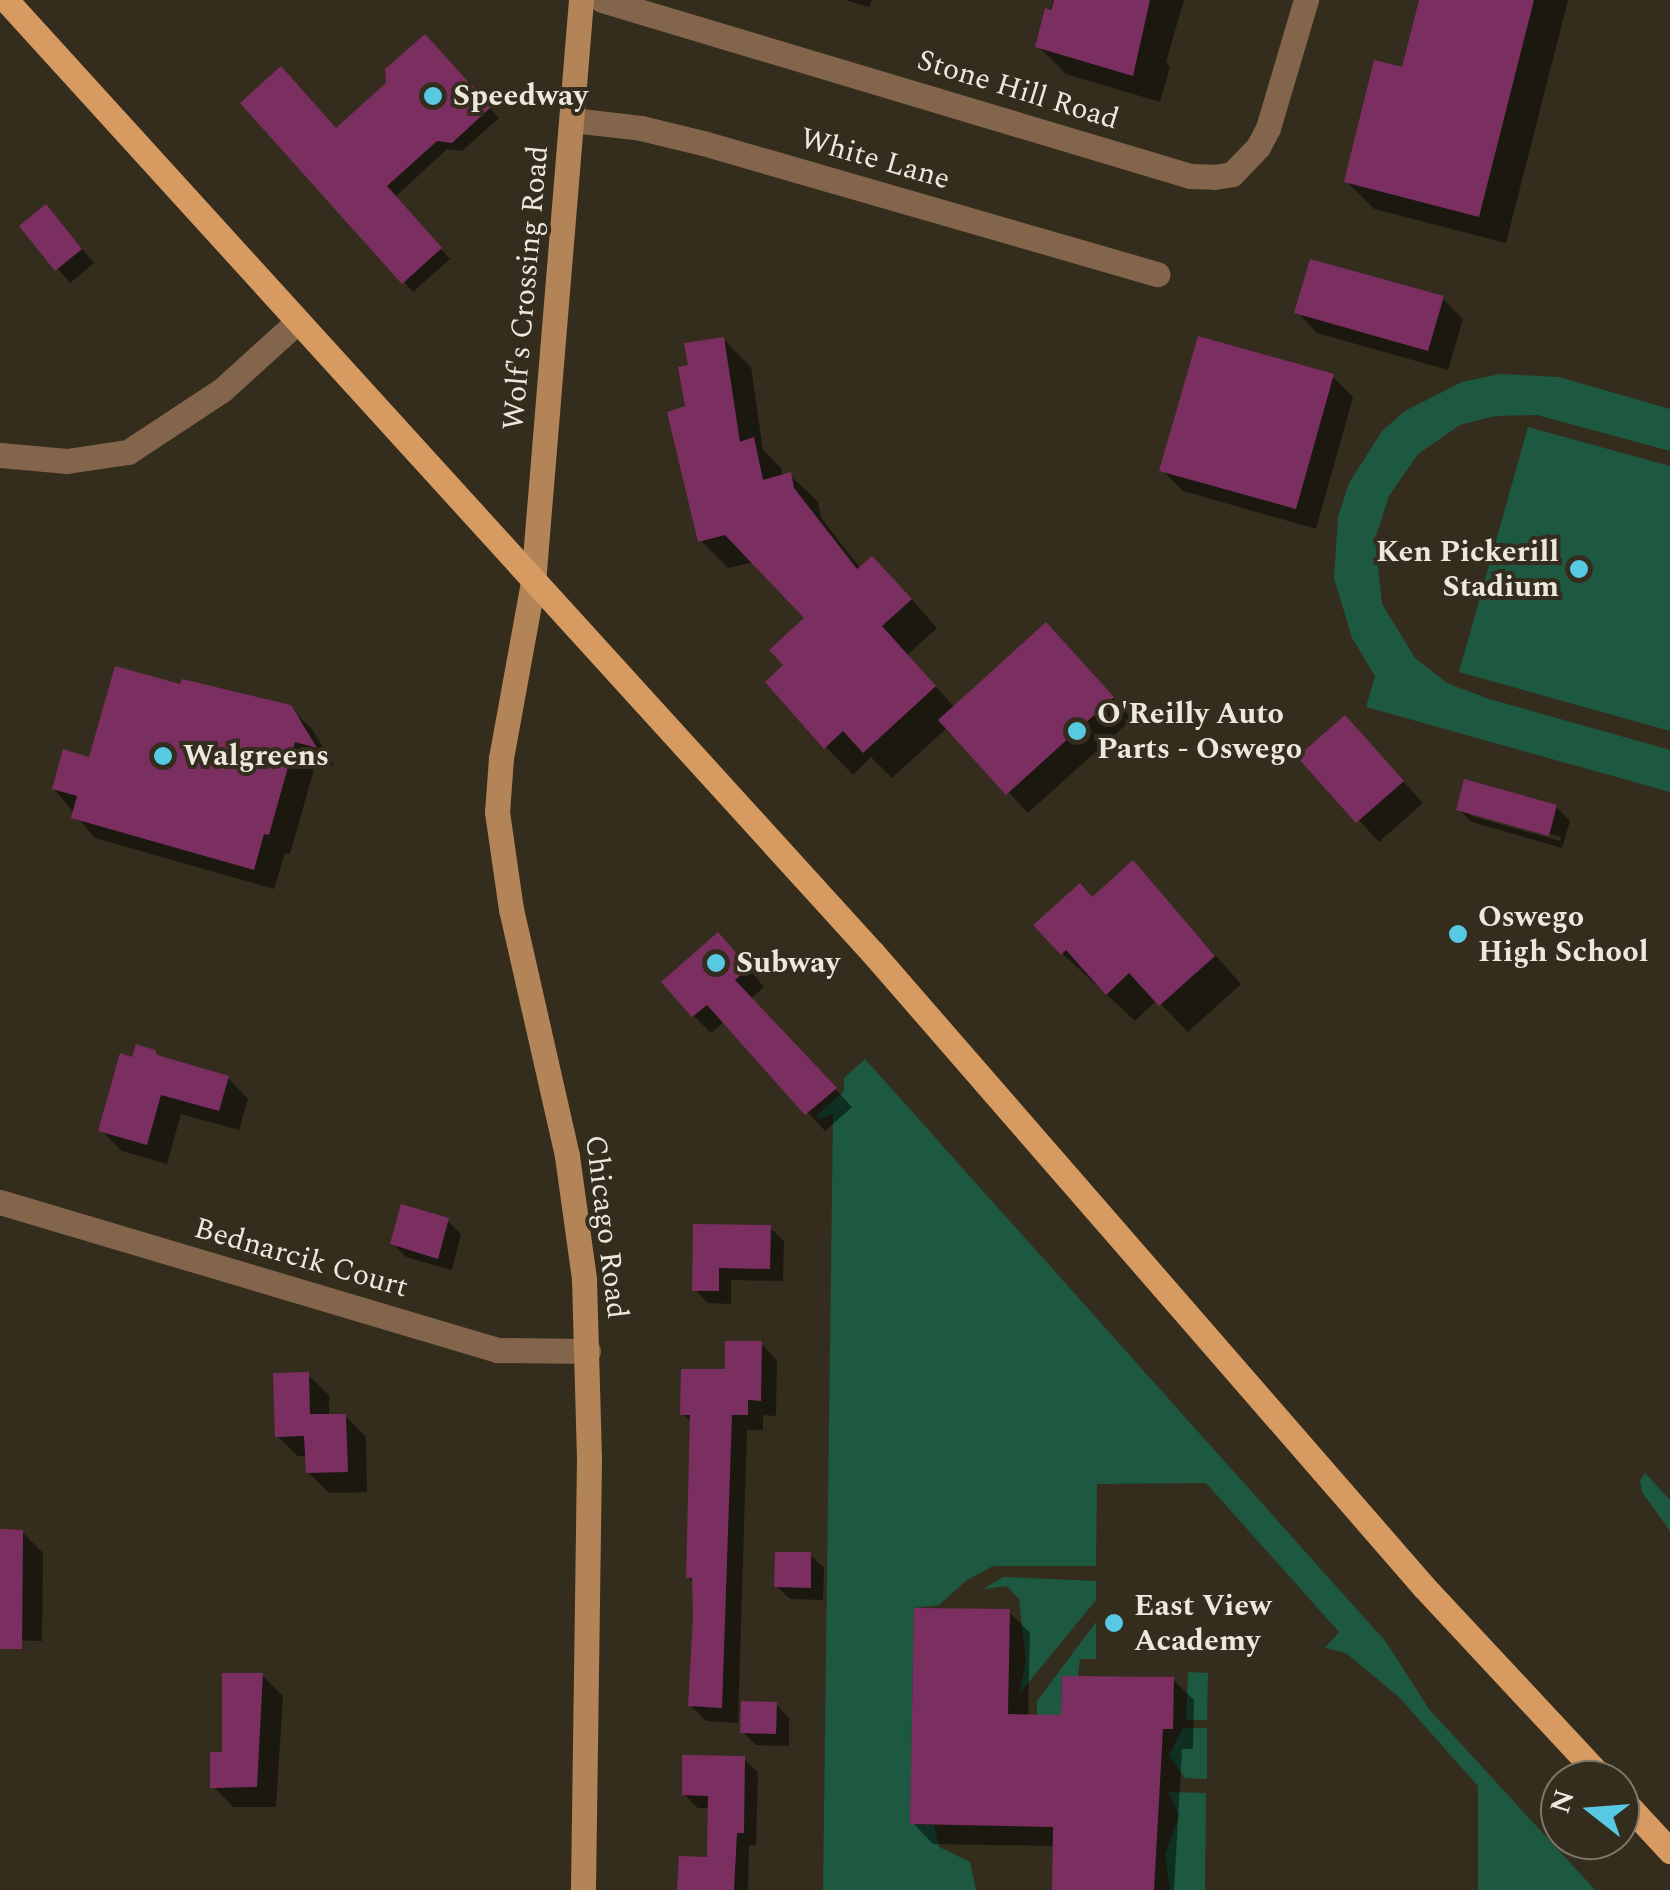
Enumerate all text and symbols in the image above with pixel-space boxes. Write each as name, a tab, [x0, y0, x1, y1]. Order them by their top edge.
street label: Stone Hill Road	[913, 42, 1123, 138]
place label: Speedway	[453, 78, 588, 114]
marker: Speedway	[422, 85, 444, 107]
street label: White Lane	[796, 120, 954, 198]
street label: Wolf's Crossing Road	[496, 144, 556, 432]
place label: Ken Pickerill Stadium	[1376, 534, 1559, 604]
marker: Ken Pickerill Stadium	[1568, 558, 1590, 580]
place label: O'Reilly Auto Parts - Oswego	[1097, 696, 1302, 766]
marker: O'Reilly Auto Parts - Oswego	[1066, 720, 1088, 742]
place label: Walgreens	[183, 738, 329, 774]
marker: Walgreens	[152, 745, 174, 767]
place label: Oswego High School	[1478, 899, 1649, 970]
marker: Oswego High School	[1447, 923, 1469, 945]
place label: Subway	[736, 945, 840, 981]
marker: Subway	[705, 952, 727, 974]
street label: Chicago Road	[577, 1133, 635, 1321]
street label: Bednarcik Court	[190, 1210, 412, 1306]
place label: East View Academy	[1134, 1588, 1271, 1658]
marker: East View Academy	[1103, 1612, 1125, 1634]
north arrow	[1540, 1760, 1640, 1860]
text: N	[1539, 1784, 1587, 1819]

